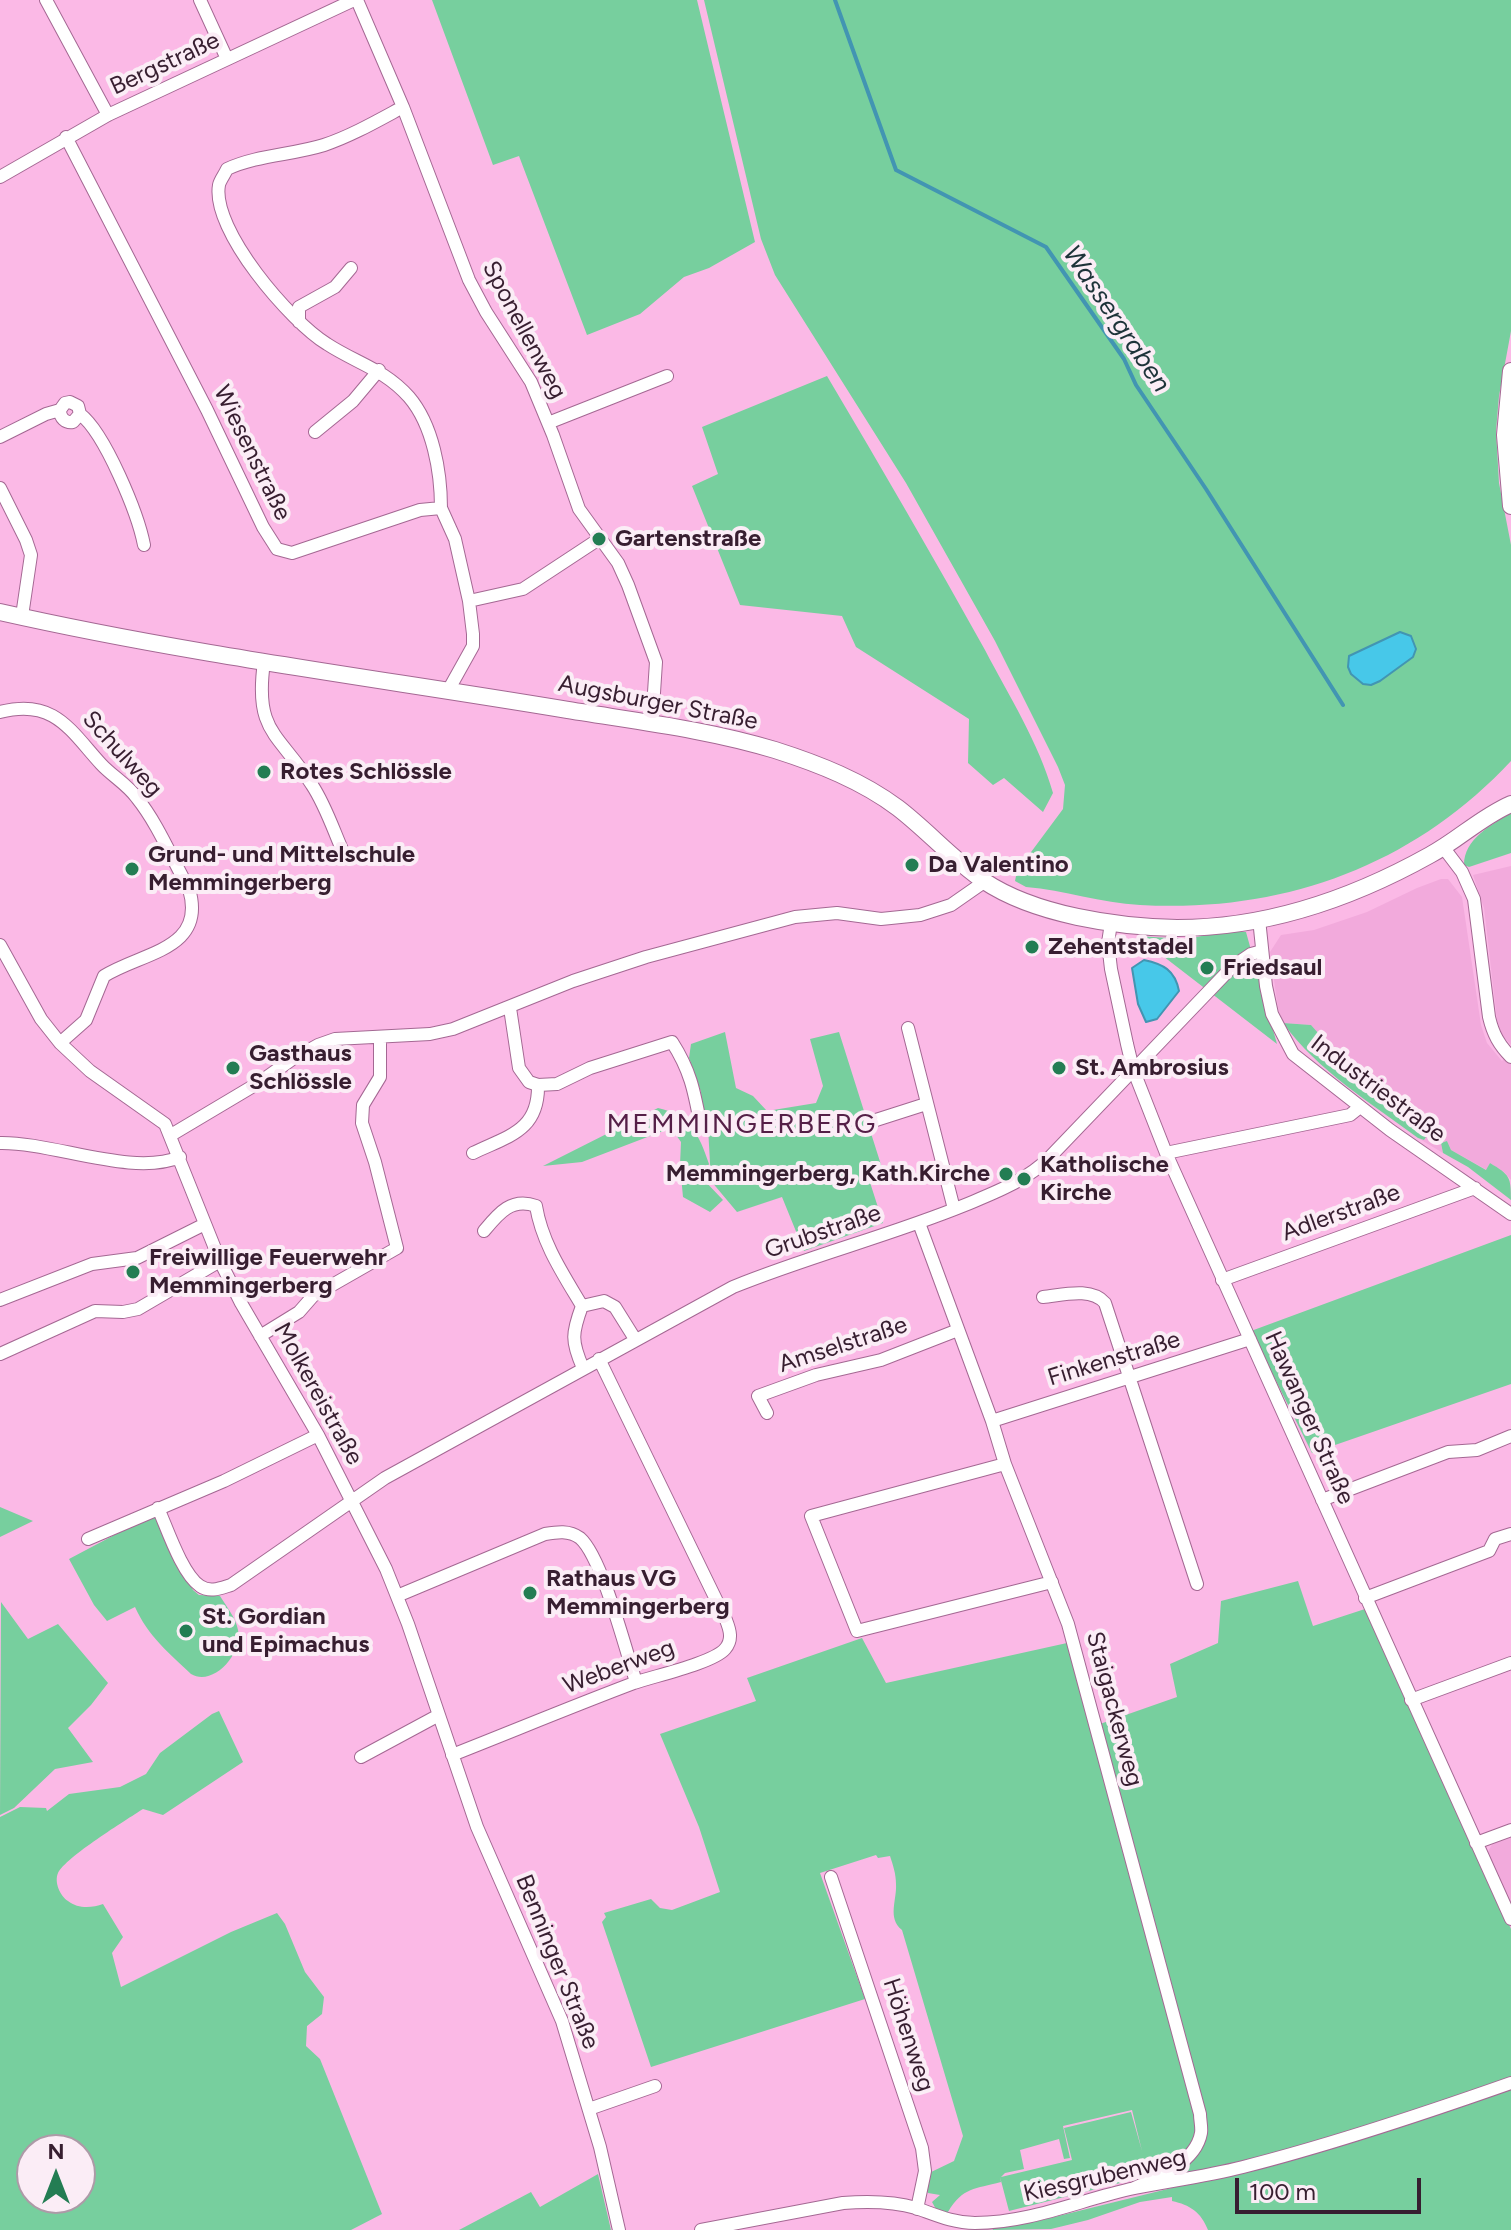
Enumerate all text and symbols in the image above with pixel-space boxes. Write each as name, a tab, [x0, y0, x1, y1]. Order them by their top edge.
street label: Bergstraße	[106, 26, 224, 102]
water label: Wassergraben	[1056, 240, 1176, 398]
street label: Sponellenweg	[476, 256, 572, 404]
street label: Wiesenstraße	[207, 381, 297, 525]
place label: Gartenstraße	[615, 525, 761, 553]
marker: Gartenstraße	[590, 530, 608, 548]
street label: Augsburger Straße	[556, 670, 760, 736]
street label: Schulweg	[76, 705, 168, 803]
place label: Rotes Schlössle	[280, 758, 452, 786]
marker: Rotes Schlössle	[255, 763, 273, 781]
place label: Grund- und Mittelschule Memmingerberg	[148, 841, 415, 897]
place label: Da Valentino	[928, 851, 1069, 879]
marker: Da Valentino	[903, 856, 921, 874]
marker: Grund- und Mittelschule Memmingerberg	[123, 860, 141, 878]
place label: Zehentstadel	[1048, 933, 1194, 961]
marker: Zehentstadel	[1023, 938, 1041, 956]
place label: Friedsaul	[1223, 954, 1323, 982]
marker: Friedsaul	[1198, 959, 1216, 977]
street label: Industriestraße	[1305, 1029, 1451, 1149]
place label: Gasthaus Schlössle	[249, 1040, 352, 1096]
place label: St. Ambrosius	[1075, 1054, 1229, 1082]
marker: Gasthaus Schlössle	[224, 1059, 242, 1077]
marker: St. Ambrosius	[1050, 1059, 1068, 1077]
district label: MEMMINGERBERG	[607, 1108, 877, 1142]
place label: Katholische Kirche	[1040, 1151, 1169, 1207]
place label: Memmingerberg, Kath.Kirche	[666, 1160, 990, 1188]
marker: Memmingerberg, Kath.Kirche	[997, 1165, 1015, 1183]
marker: Katholische Kirche	[1015, 1170, 1033, 1188]
street label: Adlerstraße	[1278, 1178, 1404, 1248]
street label: Grubstraße	[761, 1199, 885, 1265]
place label: Freiwillige Feuerwehr Memmingerberg	[149, 1244, 387, 1300]
marker: Freiwillige Feuerwehr Memmingerberg	[124, 1263, 142, 1281]
street label: Amselstraße	[775, 1311, 911, 1379]
street label: Molkereistraße	[267, 1318, 369, 1470]
street label: Finkenstraße	[1044, 1325, 1184, 1393]
street label: Hawanger Straße	[1258, 1327, 1360, 1509]
place label: Rathaus VG Memmingerberg	[546, 1565, 730, 1621]
marker: Rathaus VG Memmingerberg	[521, 1584, 539, 1602]
place label: St. Gordian und Epimachus	[202, 1603, 369, 1659]
marker: St. Gordian und Epimachus	[177, 1622, 195, 1640]
street label: Staigackerweg	[1079, 1628, 1149, 1790]
street label: Weberweg	[559, 1634, 679, 1700]
street label: Benninger Straße	[509, 1871, 605, 2053]
street label: Höhenweg	[876, 1975, 940, 2095]
north arrow	[16, 2134, 96, 2214]
text: N	[47, 2138, 65, 2165]
street label: Kiesgrubenweg	[1021, 2143, 1189, 2209]
scale bar	[1239, 2162, 1425, 2212]
text: 100 m	[1249, 2177, 1316, 2206]

